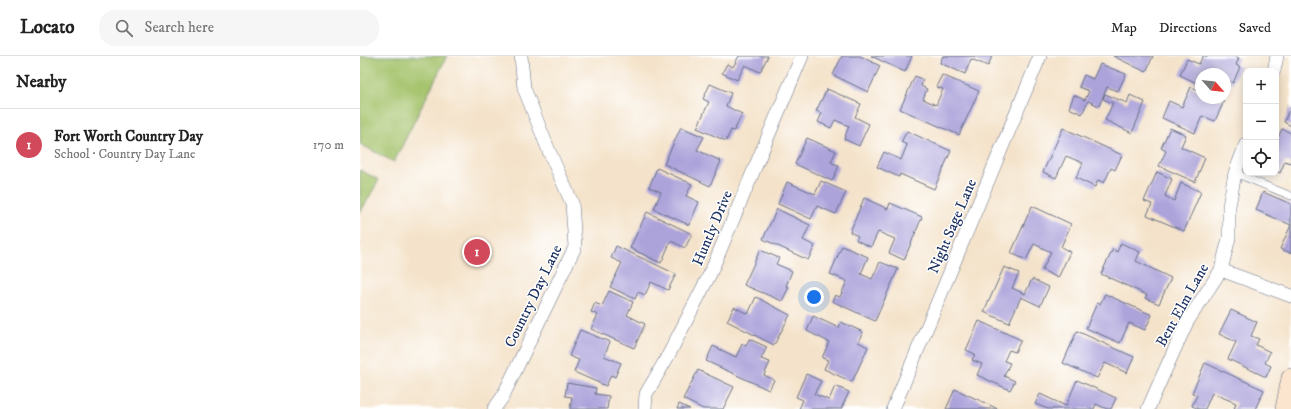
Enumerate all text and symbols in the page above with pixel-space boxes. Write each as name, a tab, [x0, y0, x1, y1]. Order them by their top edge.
search box	[99, 10, 379, 46]
text: Locato	[20, 16, 75, 39]
icon: search	[113, 17, 135, 39]
text: Search here	[145, 18, 214, 37]
text: Map	[1111, 19, 1137, 37]
text: Directions	[1159, 19, 1217, 37]
text: Saved	[1239, 19, 1271, 37]
north arrow	[1195, 68, 1231, 104]
map controls	[1243, 68, 1279, 176]
button: +	[1243, 68, 1279, 104]
text: Nearby	[16, 71, 66, 93]
button: −	[1243, 104, 1279, 140]
text: Fort Worth Country Day	[54, 127, 203, 146]
text: 1	[27, 137, 31, 153]
text: 170 m	[313, 137, 344, 153]
button: locate	[1243, 140, 1279, 176]
text: School · Country Day Lane	[54, 146, 195, 162]
street label: Night Sage Lane	[924, 176, 981, 276]
street label: Huntly Drive	[688, 188, 737, 269]
pin: 1	[464, 237, 490, 267]
street label: Country Day Lane	[500, 242, 567, 351]
street label: Bent Elm Lane	[1152, 260, 1213, 350]
your location	[804, 287, 824, 307]

